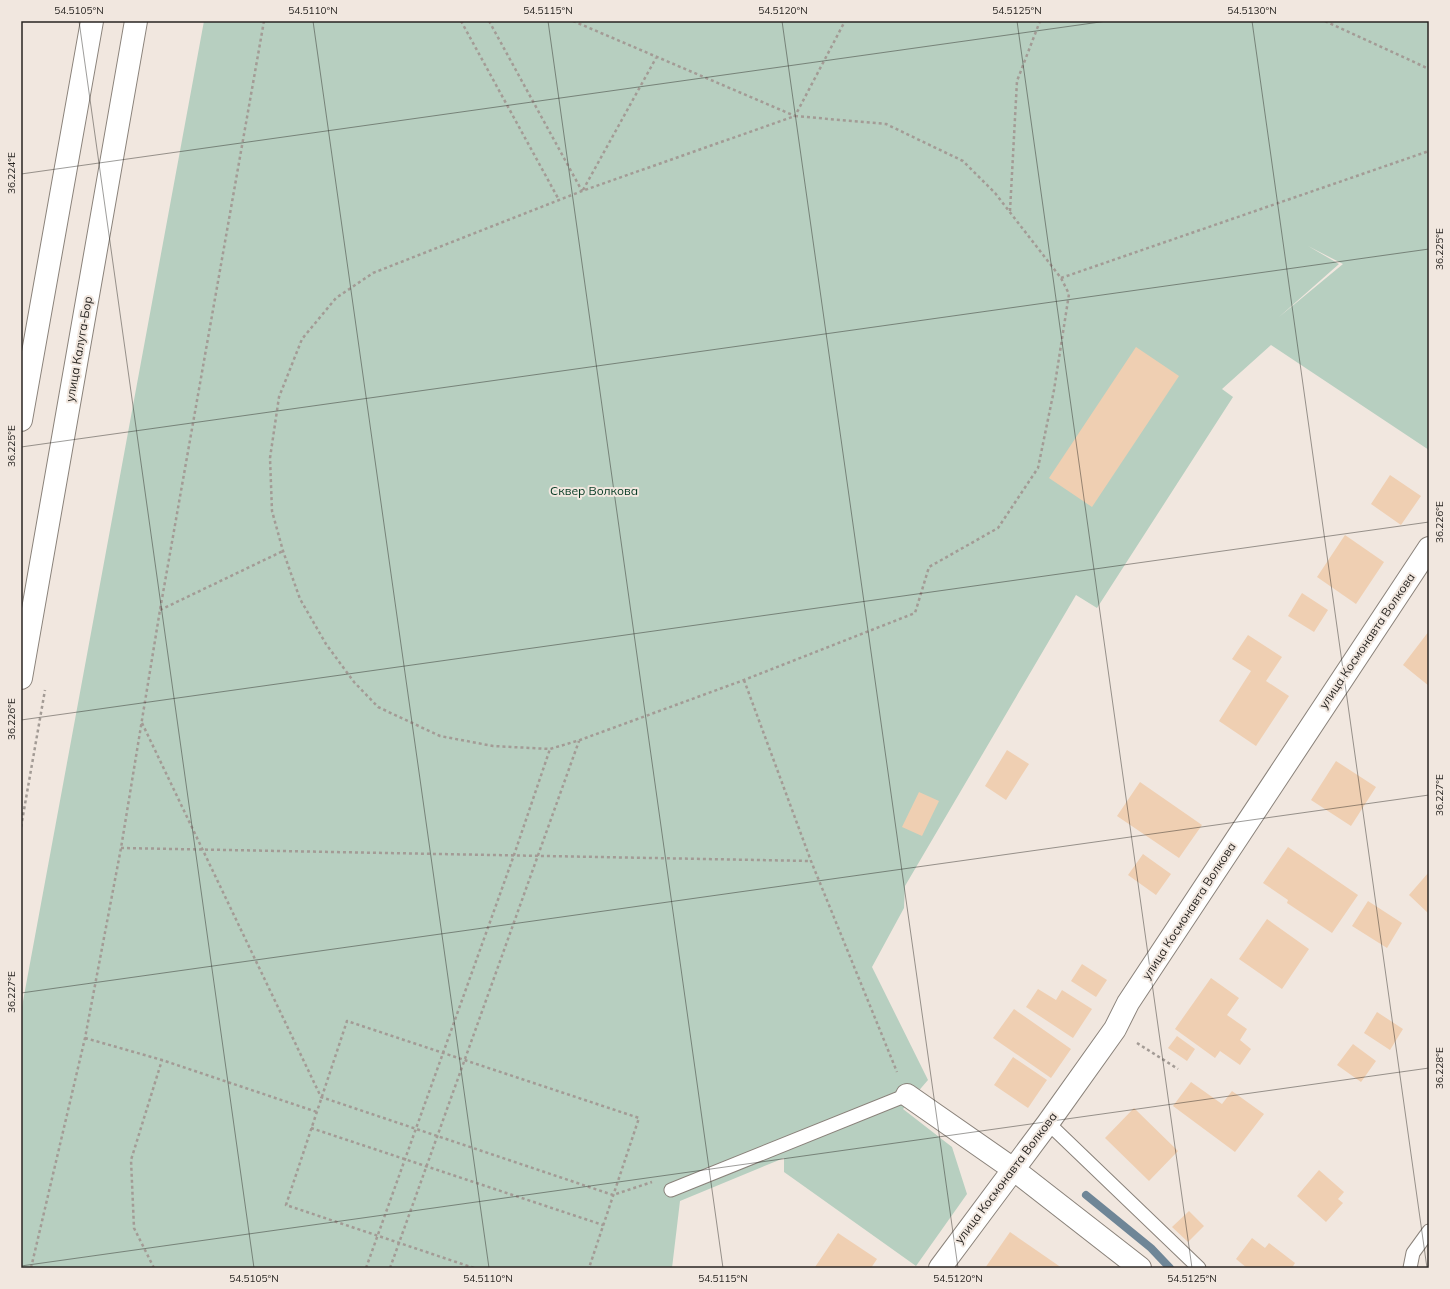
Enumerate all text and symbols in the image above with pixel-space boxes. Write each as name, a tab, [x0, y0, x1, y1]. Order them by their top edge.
text: 54.5105°N	[54, 4, 104, 17]
text: 54.5110°N	[288, 4, 338, 17]
text: 54.5115°N	[523, 4, 573, 17]
text: 54.5120°N	[758, 4, 808, 17]
text: 54.5125°N	[992, 4, 1042, 17]
text: 54.5130°N	[1227, 4, 1277, 17]
text: 36.224°E	[5, 152, 18, 194]
text: 36.225°E	[1433, 228, 1446, 270]
street label: улица Калуга-Бор	[62, 295, 95, 403]
text: 36.225°E	[5, 425, 18, 467]
park label: Сквер Волкова	[550, 483, 638, 498]
text: 36.226°E	[1433, 501, 1446, 543]
street label: улица Космонавта Волкова	[1315, 570, 1418, 712]
text: 36.226°E	[5, 698, 18, 740]
text: 36.227°E	[1433, 774, 1446, 816]
street label: улица Космонавта Волкова	[1139, 839, 1239, 982]
text: 36.227°E	[5, 971, 18, 1013]
text: 36.228°E	[1433, 1047, 1446, 1089]
street label: улица Космонавта Волкова	[951, 1109, 1060, 1246]
text: 54.5105°N	[229, 1272, 279, 1285]
text: 54.5110°N	[463, 1272, 513, 1285]
text: 54.5115°N	[698, 1272, 748, 1285]
text: 54.5120°N	[933, 1272, 983, 1285]
text: 54.5125°N	[1167, 1272, 1217, 1285]

